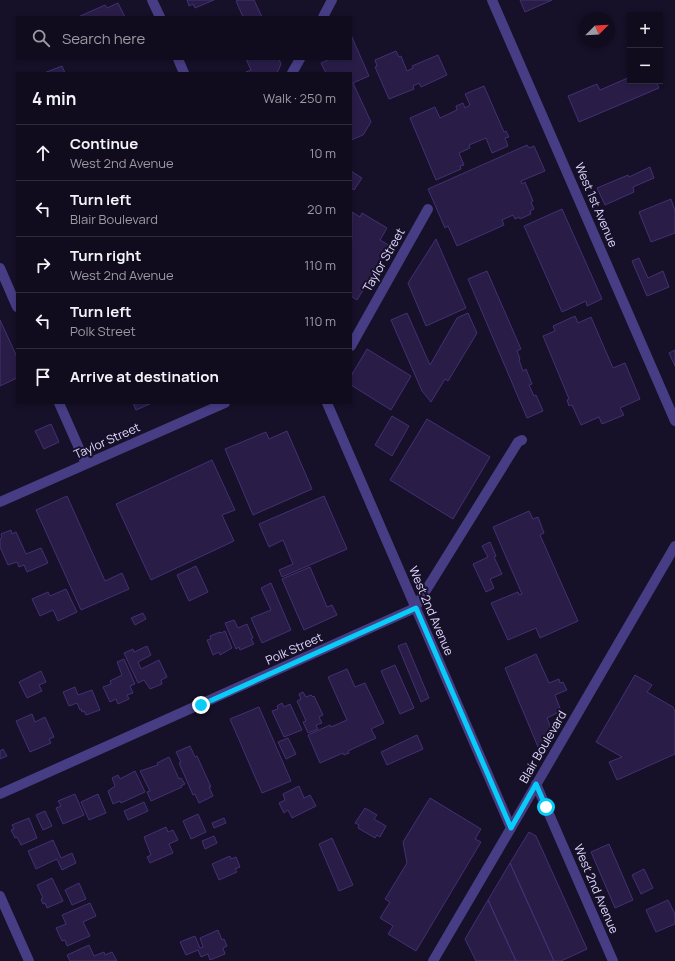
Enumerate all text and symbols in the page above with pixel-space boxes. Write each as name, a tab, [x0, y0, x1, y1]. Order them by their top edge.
north arrow	[579, 12, 615, 48]
map controls	[627, 12, 663, 84]
button: +	[627, 12, 663, 48]
search box	[16, 16, 352, 60]
icon: search	[30, 27, 52, 49]
text: Search here	[62, 28, 145, 49]
button: −	[627, 48, 663, 84]
text: 4 min	[32, 87, 76, 110]
text: Walk · 250 m	[263, 89, 336, 107]
text: Continue	[70, 133, 138, 154]
icon: ahead	[32, 142, 54, 164]
text: 10 m	[309, 144, 336, 162]
text: West 2nd Avenue	[70, 154, 174, 172]
street label: West 1st Avenue	[571, 160, 622, 250]
text: Turn left	[70, 189, 132, 210]
icon: left	[32, 198, 54, 220]
text: 20 m	[307, 200, 336, 218]
text: Blair Boulevard	[70, 210, 158, 228]
street label: Taylor Street	[358, 225, 409, 295]
text: Turn right	[70, 245, 141, 266]
icon: right	[32, 254, 54, 276]
text: 110 m	[304, 256, 336, 274]
text: West 2nd Avenue	[70, 266, 174, 284]
text: Turn left	[70, 301, 132, 322]
icon: left	[32, 310, 54, 332]
text: 110 m	[304, 312, 336, 330]
text: Polk Street	[70, 322, 136, 340]
icon: arrive	[32, 366, 54, 388]
text: Arrive at destination	[70, 366, 219, 387]
street label: Taylor Street	[71, 418, 143, 463]
street label: West 2nd Avenue	[405, 564, 458, 658]
street label: Polk Street	[263, 628, 325, 669]
route end	[192, 696, 210, 714]
street label: Blair Boulevard	[515, 707, 570, 786]
route start	[537, 798, 555, 816]
street label: West 2nd Avenue	[570, 842, 623, 936]

